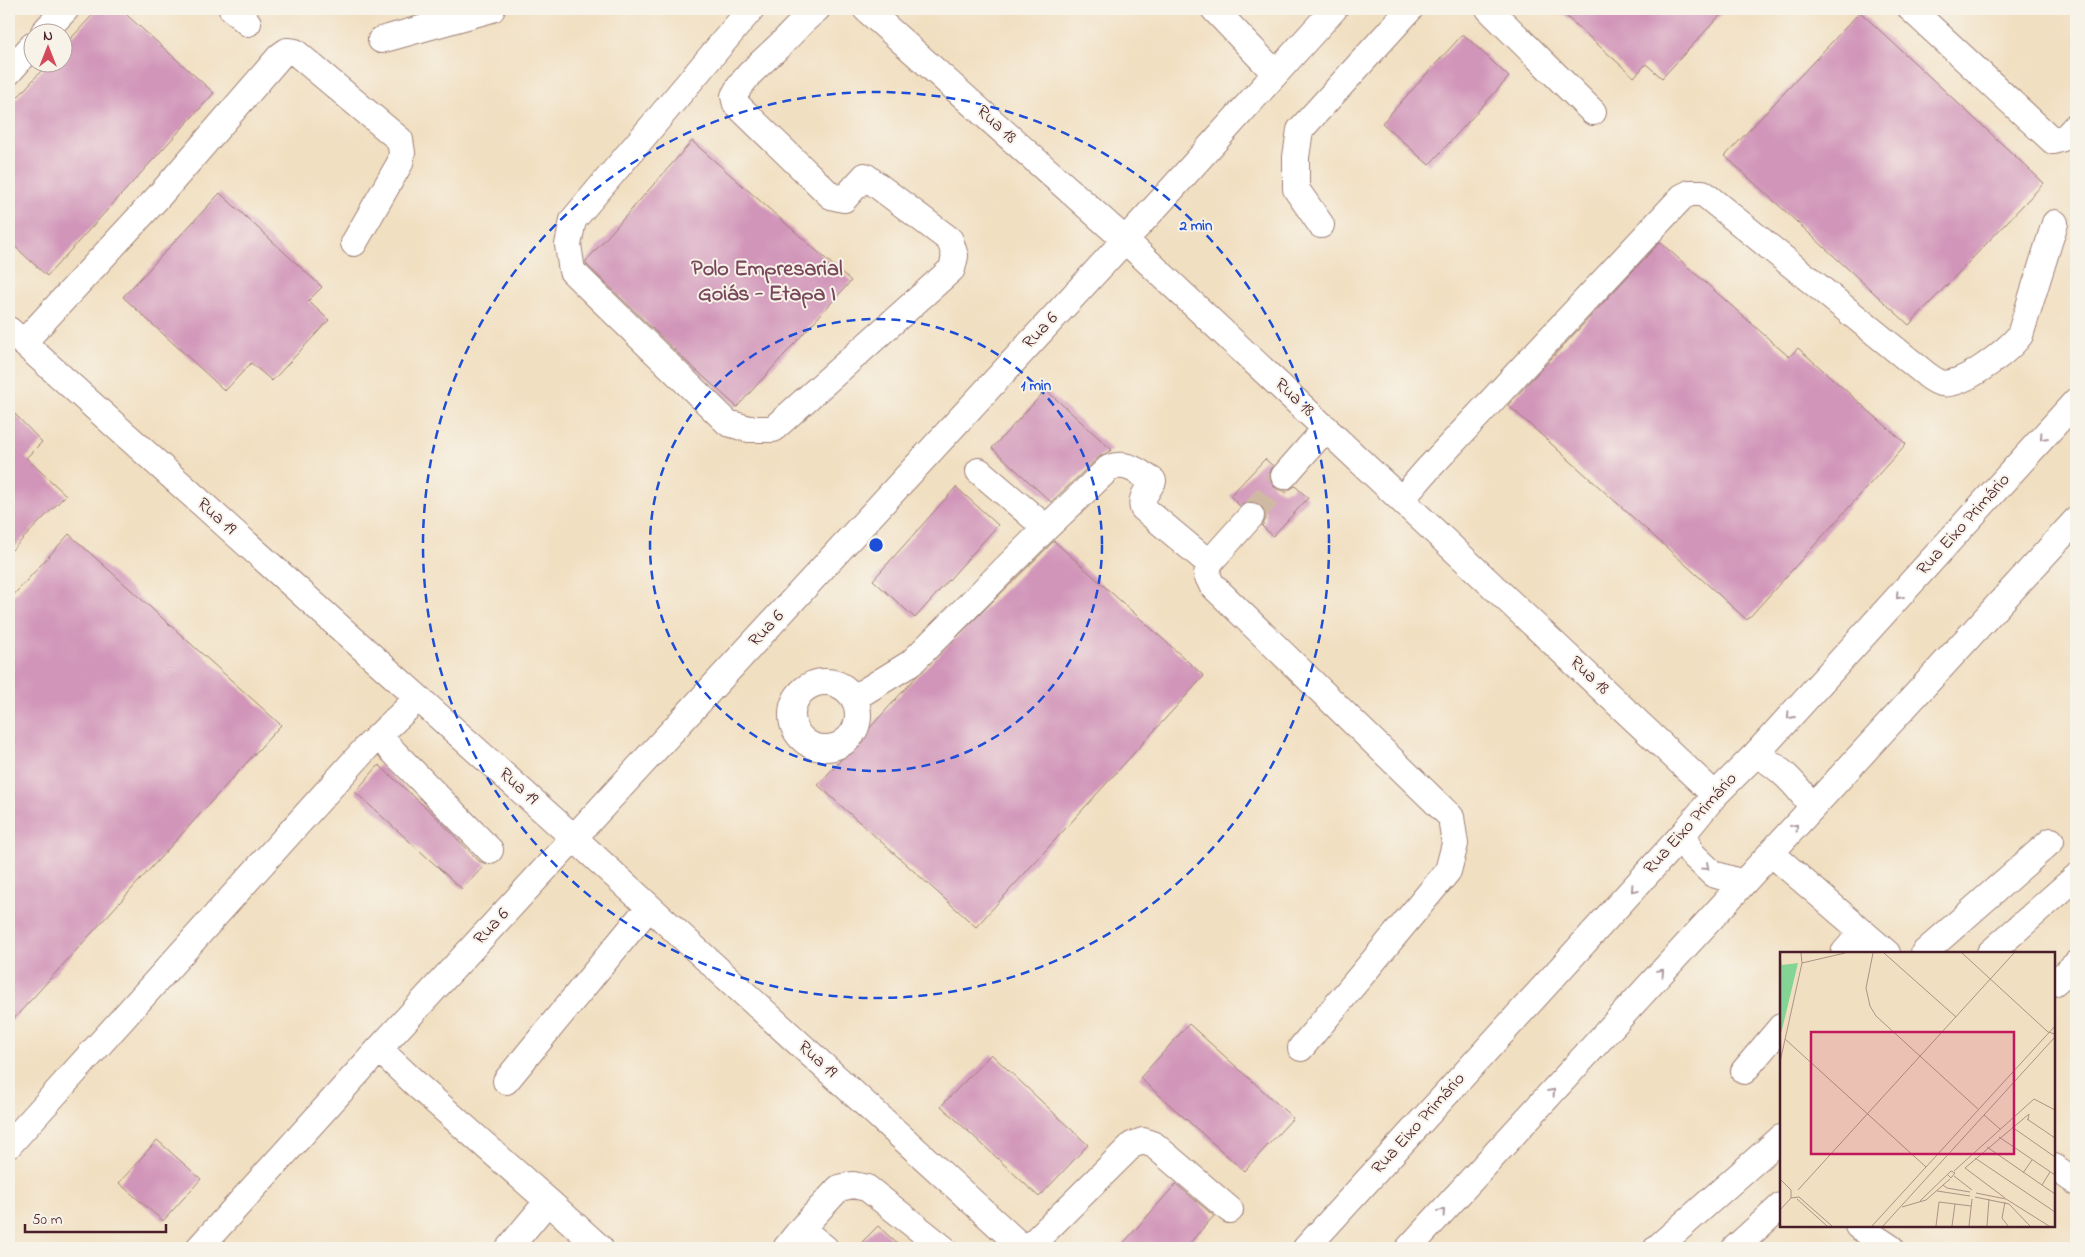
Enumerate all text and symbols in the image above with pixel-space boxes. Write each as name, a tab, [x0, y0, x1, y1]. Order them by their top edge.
north arrow	[22, 22, 72, 72]
text: N	[43, 26, 53, 47]
street label: Rua 18	[970, 100, 1022, 151]
text: 2 min	[1179, 215, 1213, 237]
district label: Polo Empresarial Goiás - Etapa I	[691, 254, 843, 311]
street label: Rua 6	[1017, 307, 1065, 355]
street label: Rua 18	[1268, 373, 1320, 424]
text: 1 min	[1021, 375, 1052, 397]
one-way arrow	[2040, 431, 2049, 440]
street label: Rua Eixo Primário	[1911, 468, 2017, 582]
street label: Rua 19	[190, 492, 242, 542]
centre of rings	[867, 536, 885, 554]
one-way arrow	[1896, 590, 1905, 599]
street label: Rua 6	[743, 605, 791, 653]
street label: Rua 18	[1563, 651, 1615, 702]
one-way arrow	[1787, 711, 1796, 720]
street label: Rua 19	[492, 762, 544, 812]
street label: Rua Eixo Primário	[1638, 767, 1744, 881]
one-way arrow	[1789, 823, 1798, 832]
one-way arrow	[1700, 861, 1709, 870]
one-way arrow	[1631, 883, 1640, 892]
street label: Rua 6	[468, 903, 516, 951]
inset map	[1780, 952, 2055, 1227]
one-way arrow	[1655, 969, 1664, 978]
street label: Rua 19	[791, 1035, 843, 1085]
street label: Rua Eixo Primário	[1366, 1067, 1472, 1181]
one-way arrow	[1546, 1089, 1555, 1098]
scale bar	[25, 1202, 166, 1234]
text: 50 m	[32, 1209, 63, 1231]
one-way arrow	[1436, 1209, 1445, 1218]

